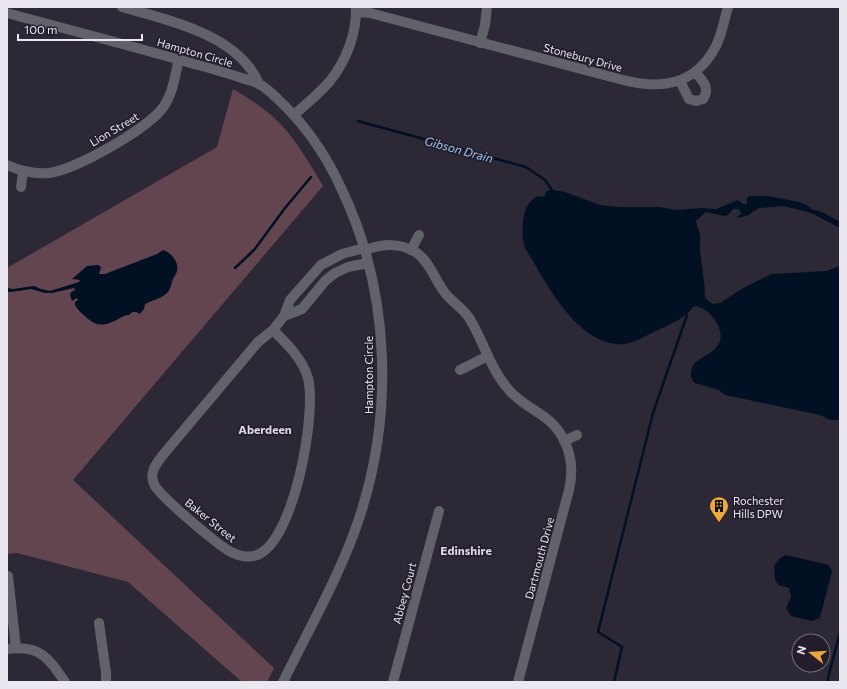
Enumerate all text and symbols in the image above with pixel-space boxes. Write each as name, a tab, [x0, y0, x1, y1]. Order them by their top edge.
scale bar	[18, 16, 142, 42]
text: 100 m	[24, 22, 58, 36]
street label: Hampton Circle	[156, 35, 234, 69]
street label: Stonebury Drive	[542, 40, 624, 74]
street label: Lion Street	[87, 109, 141, 149]
water label: Gibson Drain	[423, 133, 495, 165]
street label: Hampton Circle	[362, 336, 375, 414]
district label: Aberdeen	[238, 422, 292, 436]
place label: Rochester Hills DPW	[733, 494, 784, 520]
street label: Baker Street	[183, 495, 240, 545]
building icon: Rochester Hills DPW	[708, 495, 730, 523]
street label: Dartmouth Drive	[522, 515, 556, 601]
district label: Edinshire	[440, 543, 492, 557]
street label: Abbey Court	[390, 560, 419, 625]
north arrow	[791, 633, 831, 673]
text: N	[794, 644, 808, 656]

